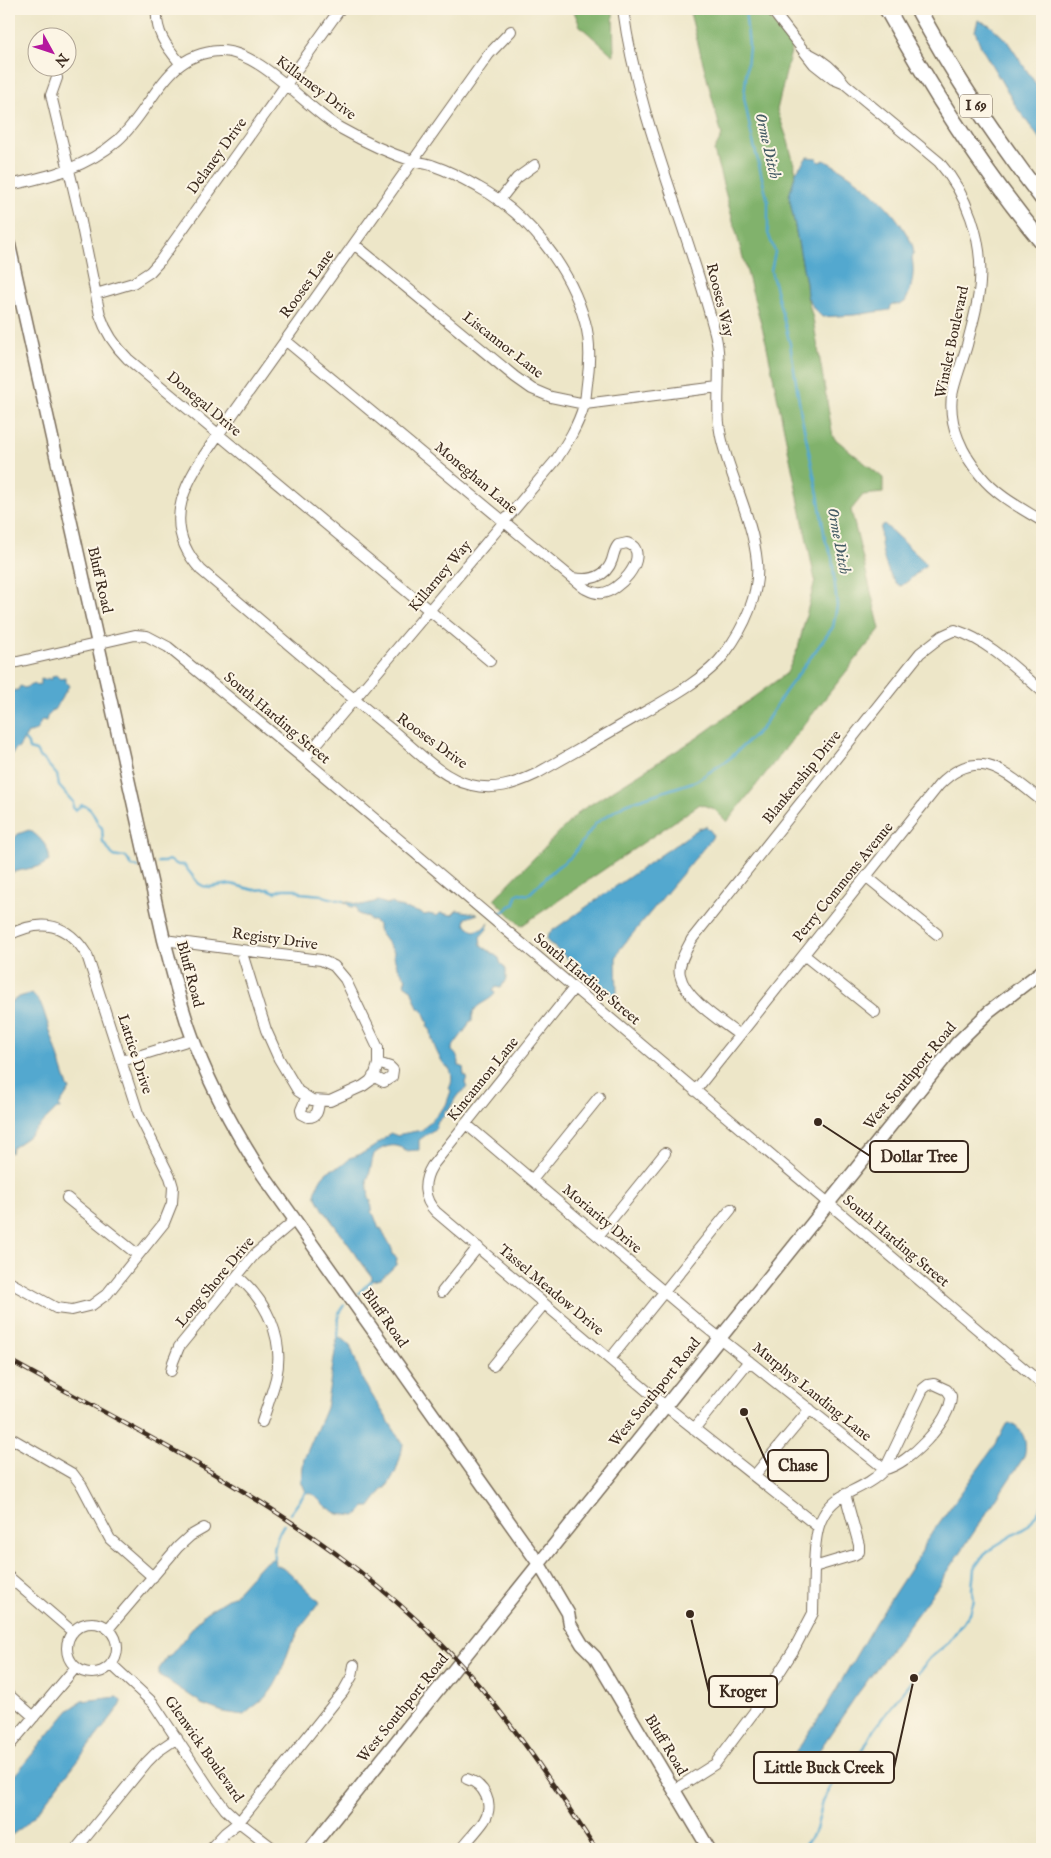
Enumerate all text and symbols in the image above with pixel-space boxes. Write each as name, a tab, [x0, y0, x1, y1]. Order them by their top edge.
north arrow	[28, 28, 78, 78]
text: N	[50, 49, 73, 70]
street label: Killarney Drive	[272, 52, 360, 124]
road number: I 69	[960, 94, 992, 118]
water label: Orme Ditch	[750, 111, 784, 181]
street label: Delaney Drive	[183, 114, 251, 198]
street label: Rooses Lane	[276, 246, 338, 322]
street label: Rooses Way	[702, 261, 738, 339]
street label: Winslet Boulevard	[931, 283, 973, 400]
street label: Liscannor Lane	[459, 307, 547, 383]
street label: Donegal Drive	[163, 367, 245, 441]
street label: Moneghan Lane	[431, 438, 522, 518]
water label: Orme Ditch	[822, 506, 854, 576]
street label: Killarney Way	[405, 536, 476, 616]
street label: Bluff Road	[83, 545, 117, 616]
street label: South Harding Street	[220, 668, 334, 768]
street label: Rooses Drive	[393, 709, 471, 773]
street label: Blankenship Drive	[758, 726, 846, 828]
street label: Perry Commons Avenue	[789, 818, 897, 946]
street label: Registy Drive	[231, 924, 319, 954]
street label: South Harding Street	[530, 929, 644, 1029]
street label: Bluff Road	[172, 939, 208, 1010]
street label: Lattice Drive	[113, 1012, 157, 1096]
street label: West Southport Road	[859, 1018, 961, 1134]
street label: Kincannon Lane	[443, 1033, 523, 1125]
callout: Dollar Tree	[870, 1141, 968, 1172]
text: Dollar Tree	[880, 1148, 958, 1168]
street label: Moriarity Drive	[558, 1180, 646, 1258]
street label: South Harding Street	[839, 1191, 953, 1291]
street label: Long Shore Drive	[172, 1233, 259, 1331]
street label: Tassel Meadow Drive	[494, 1240, 608, 1340]
street label: Bluff Road	[358, 1285, 413, 1352]
street label: West Southport Road	[605, 1333, 705, 1450]
street label: Murphys Landing Lane	[749, 1338, 875, 1446]
callout: Chase	[768, 1450, 828, 1481]
text: Chase	[778, 1457, 819, 1477]
street label: West Southport Road	[353, 1649, 453, 1766]
callout: Kroger	[709, 1676, 777, 1707]
text: Kroger	[719, 1683, 767, 1703]
street label: Glenwick Boulevard	[160, 1692, 248, 1807]
street label: Bluff Road	[640, 1711, 692, 1780]
callout: Little Buck Creek	[754, 1752, 894, 1783]
text: Little Buck Creek	[764, 1759, 884, 1779]

